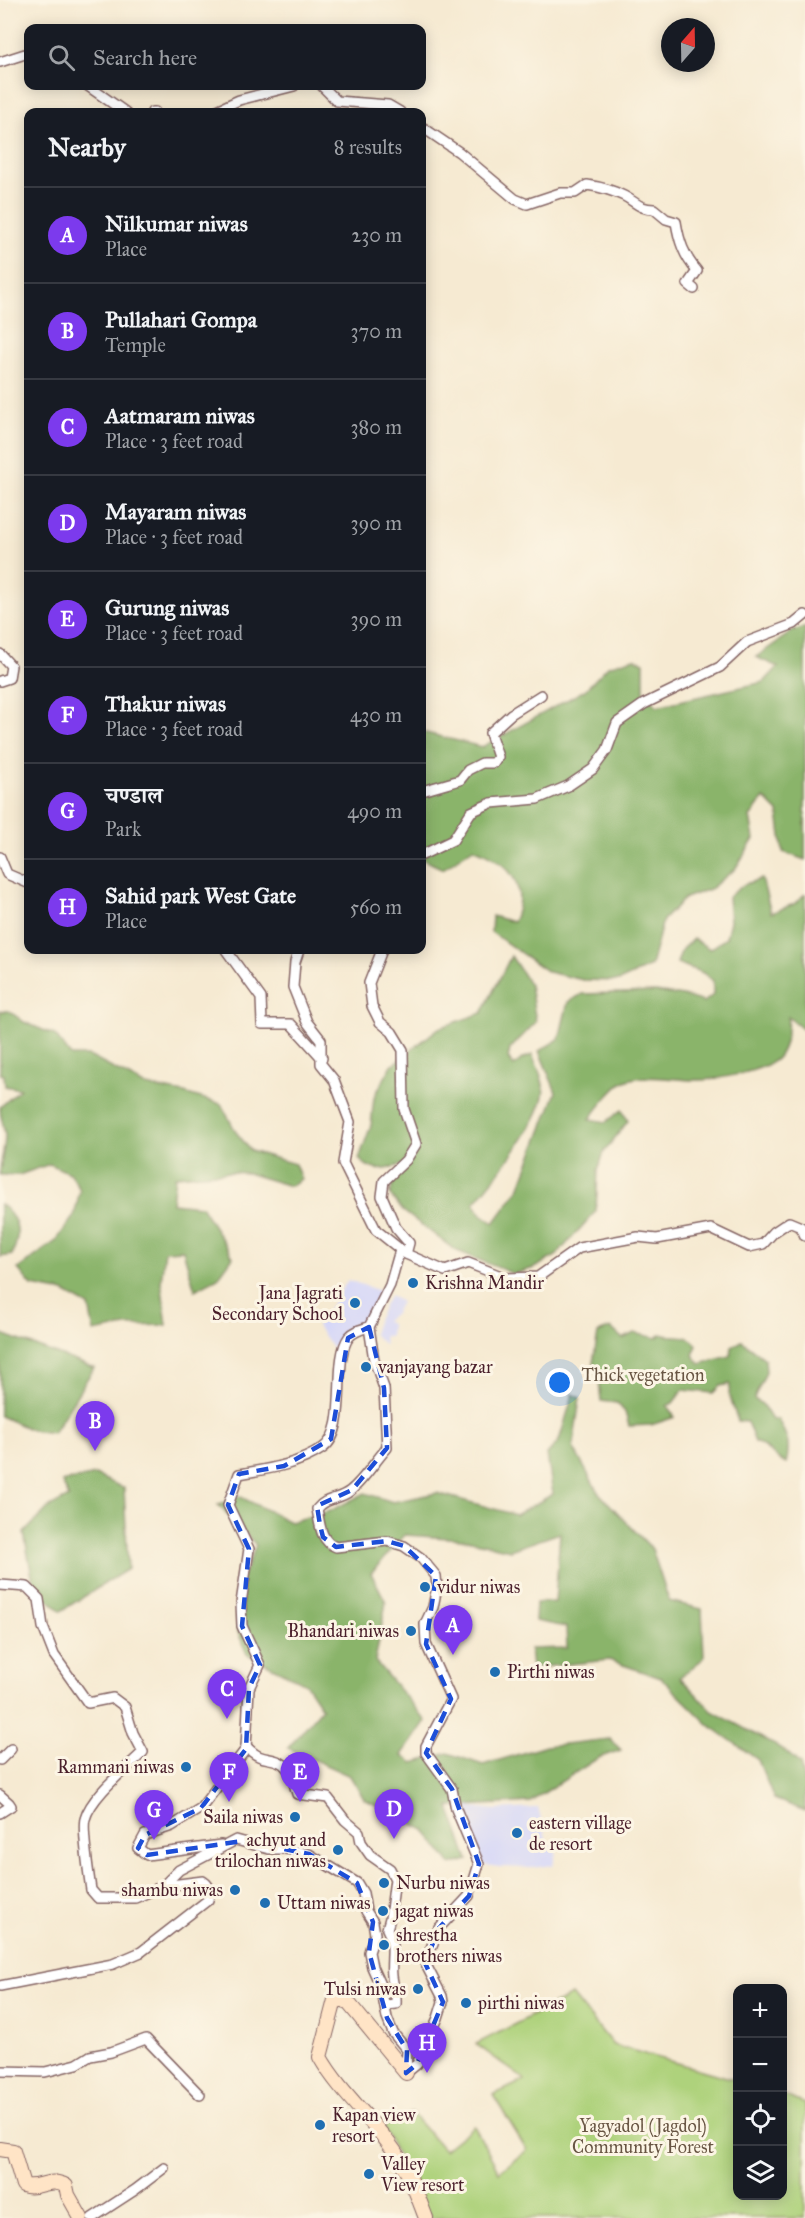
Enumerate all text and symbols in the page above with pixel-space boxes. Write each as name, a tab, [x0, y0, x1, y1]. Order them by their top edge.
north arrow	[661, 18, 715, 72]
search box	[24, 24, 426, 90]
icon: search	[45, 41, 78, 74]
text: Search here	[93, 44, 197, 71]
text: Nearby	[48, 131, 126, 163]
text: 8 results	[334, 135, 402, 159]
text: Nilkumar niwas	[105, 210, 248, 237]
text: A	[61, 223, 74, 247]
text: 230 m	[351, 223, 402, 247]
text: Place	[105, 237, 147, 261]
text: Pullahari Gompa	[105, 306, 257, 333]
text: B	[61, 319, 74, 343]
text: 370 m	[351, 319, 402, 343]
text: Temple	[105, 333, 166, 357]
text: Aatmaram niwas	[105, 402, 255, 429]
text: C	[61, 415, 74, 439]
text: 380 m	[351, 415, 402, 439]
text: Place · 3 feet road	[105, 429, 243, 453]
text: Mayaram niwas	[105, 498, 246, 525]
text: D	[60, 511, 75, 535]
text: 390 m	[351, 511, 402, 535]
text: Place · 3 feet road	[105, 525, 243, 549]
text: Gurung niwas	[105, 594, 229, 621]
text: E	[60, 607, 75, 631]
text: 390 m	[351, 607, 402, 631]
text: Place · 3 feet road	[105, 621, 243, 645]
text: Thakur niwas	[105, 690, 226, 717]
text: F	[61, 703, 74, 727]
text: 430 m	[350, 703, 402, 727]
text: Place · 3 feet road	[105, 717, 243, 741]
text: चण्डाल	[105, 782, 163, 809]
text: G	[60, 799, 75, 823]
text: 490 m	[347, 799, 402, 823]
text: Park	[105, 817, 141, 841]
text: Sahid park West Gate	[105, 882, 296, 909]
text: H	[59, 895, 76, 919]
text: 560 m	[350, 895, 402, 919]
text: Place	[105, 909, 147, 933]
place label: Krishna Mandir	[425, 1272, 544, 1294]
marker: Krishna Mandir	[406, 1276, 420, 1290]
place label: Jana Jagrati Secondary School	[212, 1282, 343, 1325]
marker: Jana Jagrati Secondary School	[348, 1296, 362, 1310]
place label: vanjayang bazar	[377, 1356, 493, 1379]
marker: vanjayang bazar	[359, 1360, 373, 1374]
park label: Thick vegetation	[581, 1364, 705, 1387]
your location	[545, 1368, 574, 1397]
pin: B	[76, 1402, 115, 1451]
place label: vidur niwas	[436, 1576, 520, 1598]
marker: vidur niwas	[418, 1580, 432, 1594]
pin: A	[434, 1606, 472, 1655]
place label: Bhandari niwas	[287, 1620, 399, 1642]
marker: Bhandari niwas	[404, 1624, 418, 1638]
place label: Pirthi niwas	[507, 1661, 595, 1683]
marker: Pirthi niwas	[488, 1665, 502, 1679]
pin: C	[208, 1670, 246, 1719]
pin: F	[210, 1752, 248, 1802]
pin: E	[280, 1752, 320, 1802]
place label: Rammani niwas	[57, 1756, 174, 1778]
marker: Rammani niwas	[179, 1760, 193, 1774]
pin: G	[134, 1790, 174, 1840]
pin: D	[374, 1790, 414, 1839]
place label: Saila niwas	[203, 1806, 283, 1828]
marker: Saila niwas	[288, 1810, 302, 1824]
place label: eastern village de resort	[529, 1812, 632, 1855]
marker: eastern village de resort	[510, 1826, 524, 1840]
place label: achyut and trilochan niwas	[215, 1829, 326, 1872]
marker: achyut and trilochan niwas	[331, 1843, 345, 1857]
place label: Nurbu niwas	[396, 1872, 490, 1894]
marker: Nurbu niwas	[377, 1876, 391, 1890]
place label: shambu niwas	[121, 1879, 223, 1901]
marker: shambu niwas	[228, 1883, 242, 1897]
place label: Uttam niwas	[277, 1892, 371, 1914]
marker: Uttam niwas	[258, 1896, 272, 1910]
place label: jagat niwas	[392, 1900, 474, 1923]
marker: jagat niwas	[376, 1904, 390, 1918]
place label: shrestha brothers niwas	[396, 1924, 502, 1967]
marker: shrestha brothers niwas	[377, 1938, 391, 1952]
place label: Tulsi niwas	[324, 1978, 406, 2000]
marker: Tulsi niwas	[411, 1982, 425, 1996]
map controls	[733, 1984, 787, 2200]
button: +	[733, 1984, 787, 2038]
place label: pirthi niwas	[477, 1992, 564, 2014]
marker: pirthi niwas	[459, 1996, 473, 2010]
pin: H	[408, 2024, 446, 2073]
button: −	[733, 2038, 787, 2092]
button: locate	[733, 2092, 787, 2146]
place label: Kapan view resort	[332, 2104, 416, 2147]
park label: Yagyadol (Jagdol) Community Forest	[572, 2115, 715, 2158]
marker: Kapan view resort	[313, 2118, 327, 2132]
button: layers	[733, 2146, 787, 2200]
place label: Valley View resort	[380, 2153, 465, 2196]
marker: Valley View resort	[362, 2167, 376, 2181]

